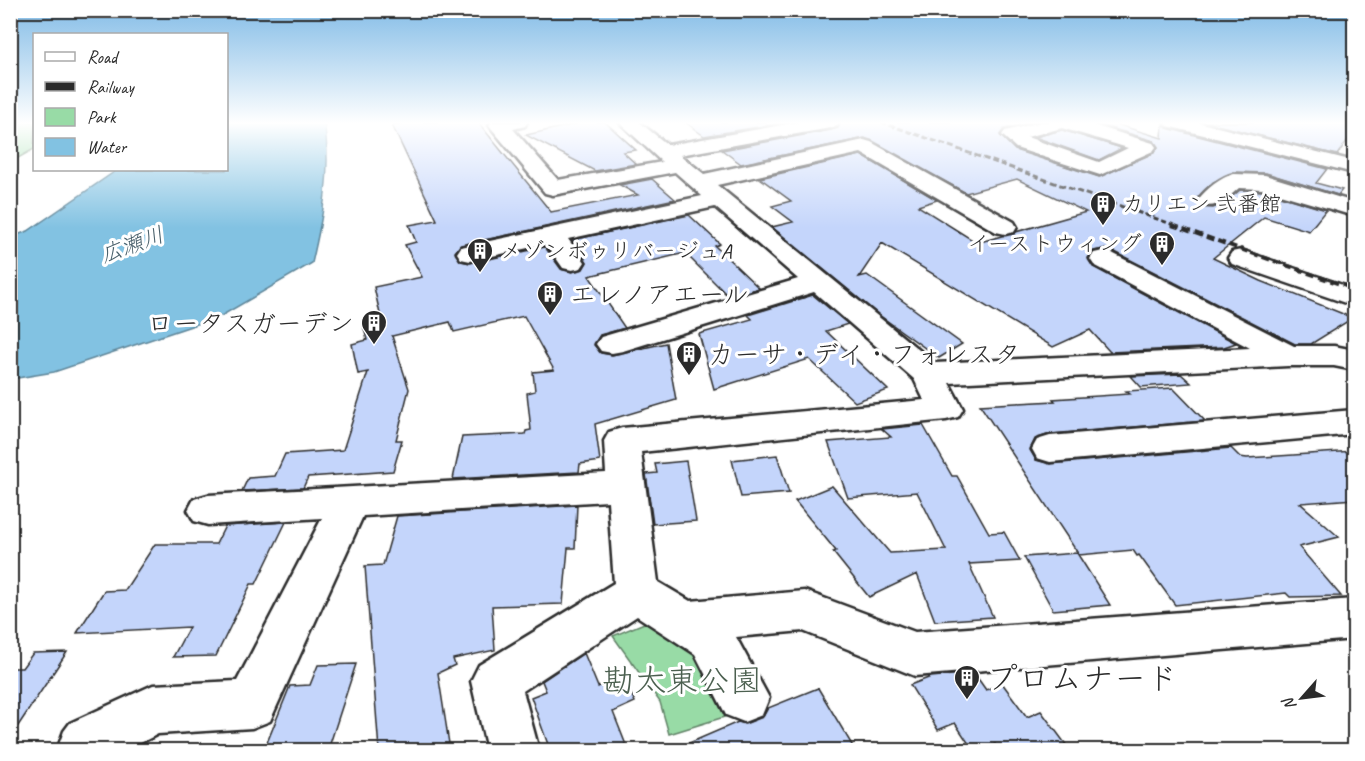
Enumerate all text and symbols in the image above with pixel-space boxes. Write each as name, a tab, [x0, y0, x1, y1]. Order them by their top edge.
legend	[33, 33, 228, 171]
text: Road	[87, 46, 120, 68]
text: Railway	[87, 76, 135, 98]
text: Park	[87, 106, 117, 128]
text: Water	[87, 136, 128, 158]
building icon: カリエン 弐番館	[1088, 189, 1118, 227]
place label: カリエン 弐番館	[1122, 190, 1281, 218]
water label: 広瀬川	[96, 221, 168, 269]
building icon: イーストウィング	[1147, 229, 1177, 267]
place label: イーストウィング	[967, 230, 1142, 258]
building icon: メゾンボゥリバージュA	[465, 236, 495, 274]
place label: メゾンボゥリバージュA	[500, 237, 732, 265]
place label: エレノアエール	[570, 278, 749, 311]
building icon: エレノアエール	[535, 279, 565, 317]
place label: ロータスガーデン	[147, 307, 354, 340]
building icon: ロータスガーデン	[359, 308, 389, 346]
place label: カーサ・デイ・フォレスタ	[708, 338, 1021, 371]
building icon: カーサ・デイ・フォレスタ	[674, 339, 704, 377]
place label: プロムナード	[986, 658, 1178, 699]
park label: 勘太東公園	[602, 660, 762, 701]
building icon: プロムナード	[952, 663, 982, 701]
north arrow	[1272, 668, 1332, 728]
text: N	[1277, 693, 1301, 714]

